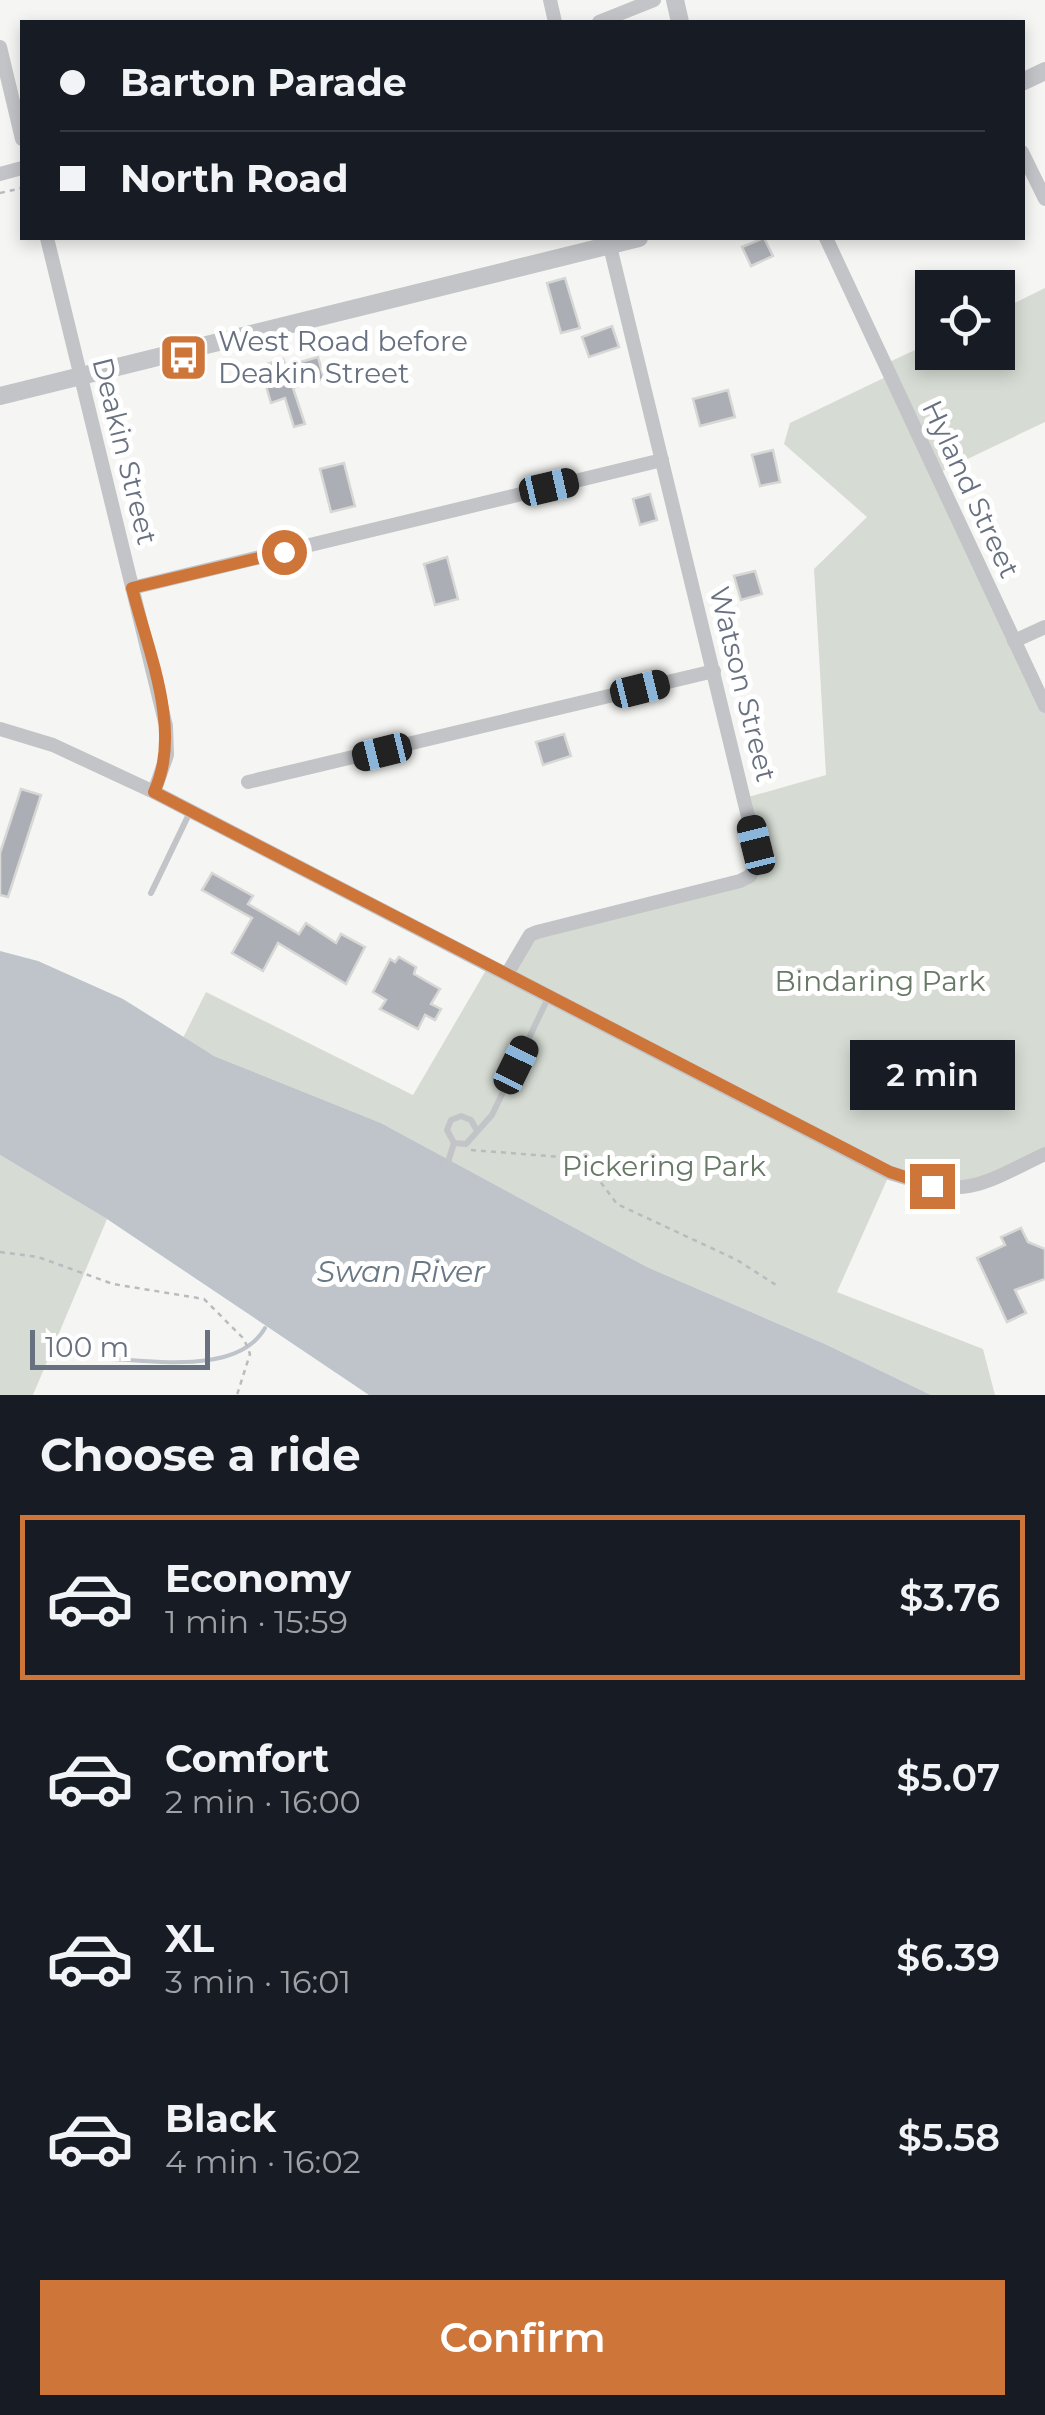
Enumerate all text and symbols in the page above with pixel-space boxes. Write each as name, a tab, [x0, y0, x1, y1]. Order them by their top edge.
text: Barton Parade	[120, 59, 407, 106]
text: North Road	[120, 155, 348, 202]
map controls	[915, 270, 1015, 370]
button: locate	[915, 270, 1015, 370]
place label: West Road before Deakin Street	[218, 324, 468, 390]
bus stop icon: West Road before Deakin Street	[157, 331, 209, 383]
street label: Deakin Street	[85, 354, 165, 548]
street label: Hyland Street	[915, 395, 1027, 583]
car	[516, 466, 582, 508]
route start	[262, 530, 307, 575]
street label: Watson Street	[702, 583, 784, 785]
car	[607, 667, 673, 711]
car	[349, 730, 415, 774]
car	[734, 812, 778, 878]
park label: Bindaring Park	[774, 964, 986, 998]
car	[489, 1031, 543, 1099]
callout: 2 min	[850, 1041, 1014, 1111]
text: 2 min	[886, 1055, 979, 1094]
park label: Pickering Park	[562, 1149, 766, 1183]
route end	[910, 1164, 955, 1209]
water label: Swan River	[317, 1253, 486, 1290]
scale bar	[30, 1325, 210, 1370]
text: 100 m	[45, 1330, 129, 1364]
text: Choose a ride	[40, 1427, 361, 1482]
icon: car	[45, 1553, 135, 1643]
text: Economy	[165, 1555, 351, 1602]
text: $3.76	[899, 1574, 1000, 1621]
text: 1 min · 15:59	[165, 1602, 348, 1641]
icon: car	[45, 1733, 135, 1823]
text: Comfort	[165, 1735, 329, 1782]
text: $5.07	[897, 1754, 1000, 1801]
text: 2 min · 16:00	[165, 1782, 361, 1821]
icon: car	[45, 1913, 135, 2003]
text: XL	[165, 1915, 214, 1962]
text: $6.39	[896, 1934, 1000, 1981]
text: 3 min · 16:01	[165, 1962, 351, 2001]
icon: car	[45, 2093, 135, 2183]
text: Black	[165, 2095, 276, 2142]
text: $5.58	[898, 2114, 1000, 2161]
text: 4 min · 16:02	[165, 2142, 361, 2181]
button: Confirm	[40, 2280, 1005, 2395]

